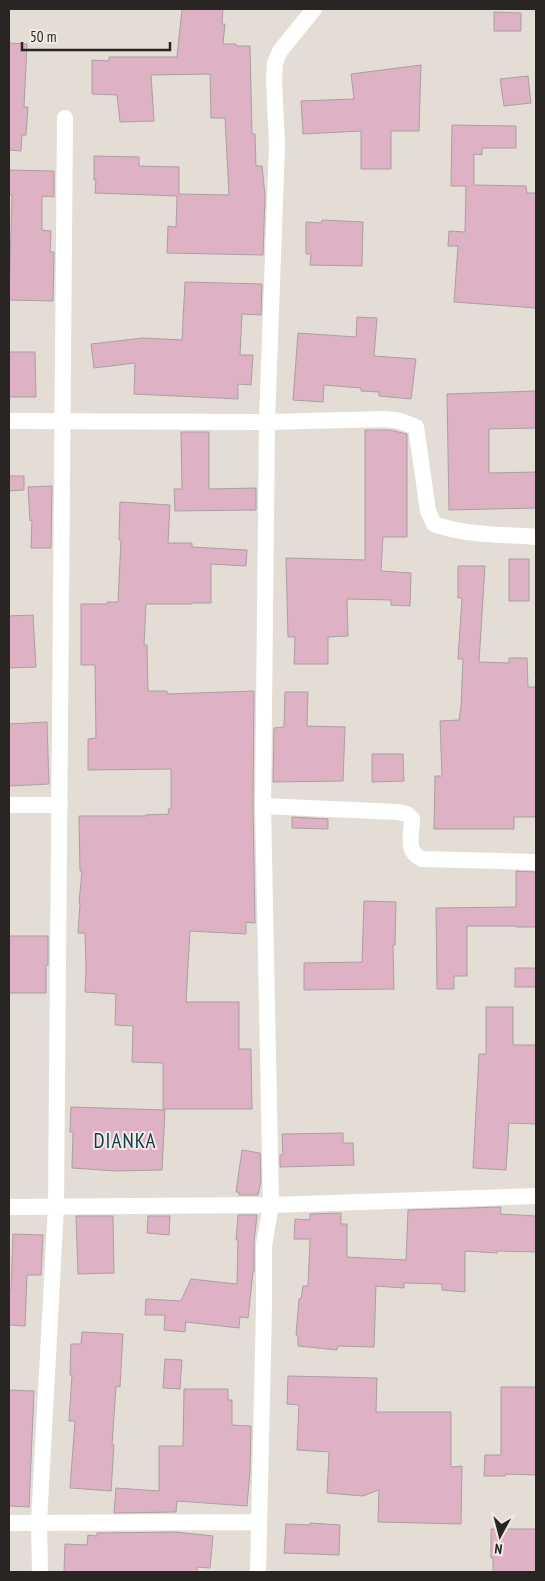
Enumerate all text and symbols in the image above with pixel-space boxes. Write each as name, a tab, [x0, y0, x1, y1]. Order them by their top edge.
scale bar	[22, 20, 170, 52]
text: 50 m	[30, 27, 56, 46]
district label: DIANKA	[94, 1127, 156, 1154]
north arrow	[475, 1511, 525, 1561]
text: N	[494, 1540, 503, 1558]

